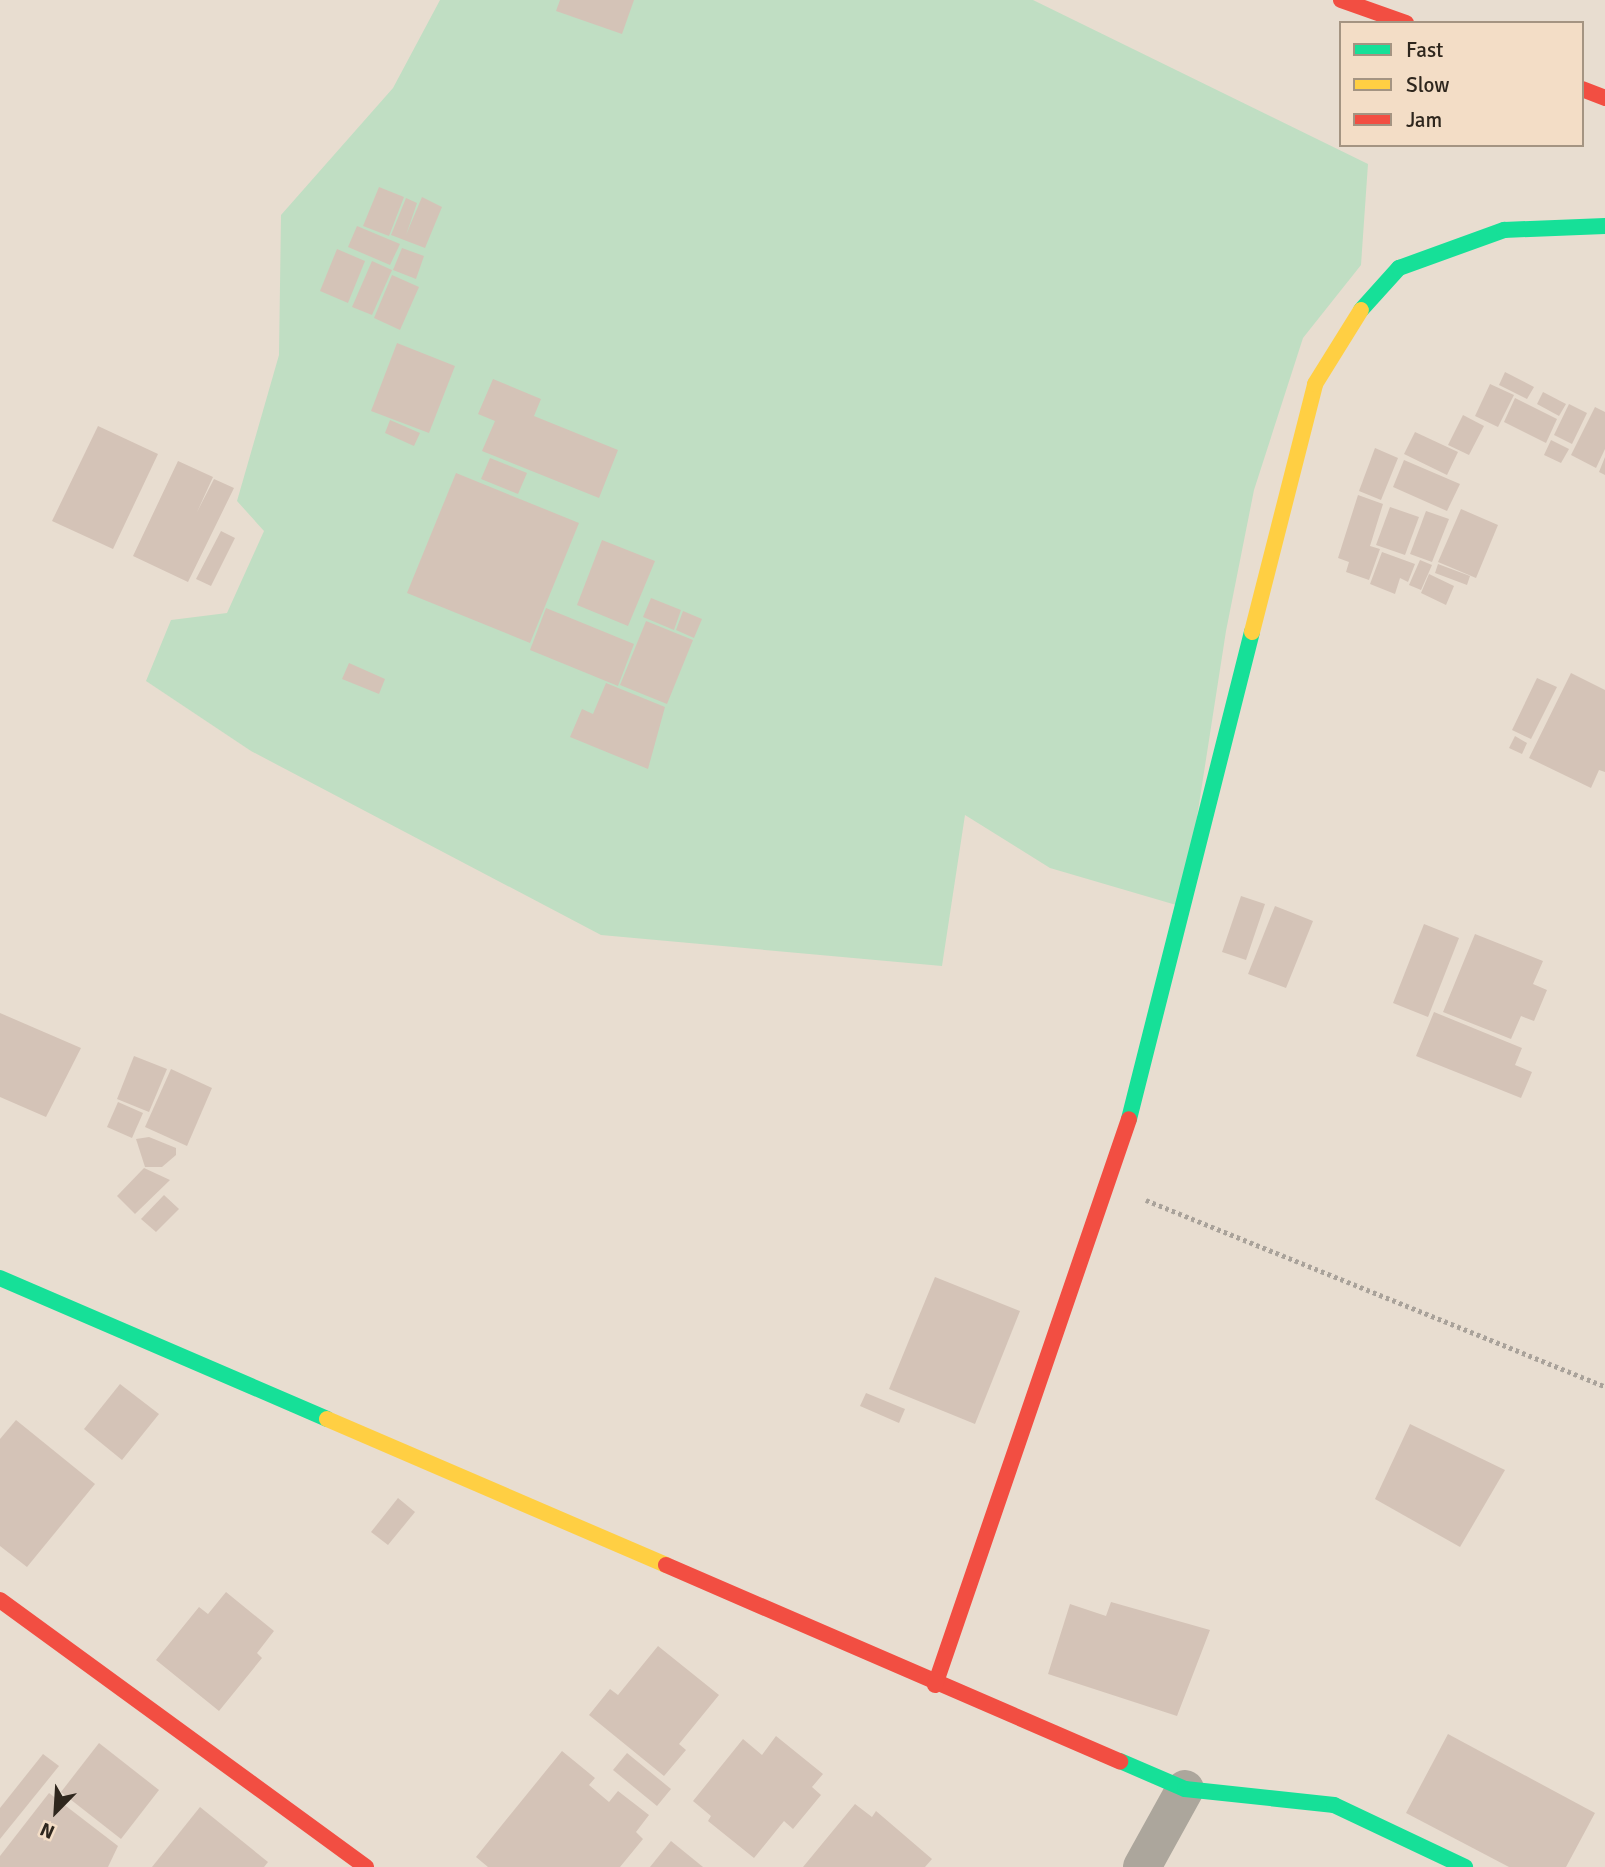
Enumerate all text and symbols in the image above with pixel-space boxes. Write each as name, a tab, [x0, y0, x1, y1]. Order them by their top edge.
legend	[1339, 21, 1584, 147]
text: Fast	[1406, 37, 1443, 63]
text: Slow	[1406, 72, 1450, 98]
text: Jam	[1406, 107, 1442, 133]
north arrow	[21, 1776, 91, 1846]
text: N	[37, 1817, 58, 1844]

